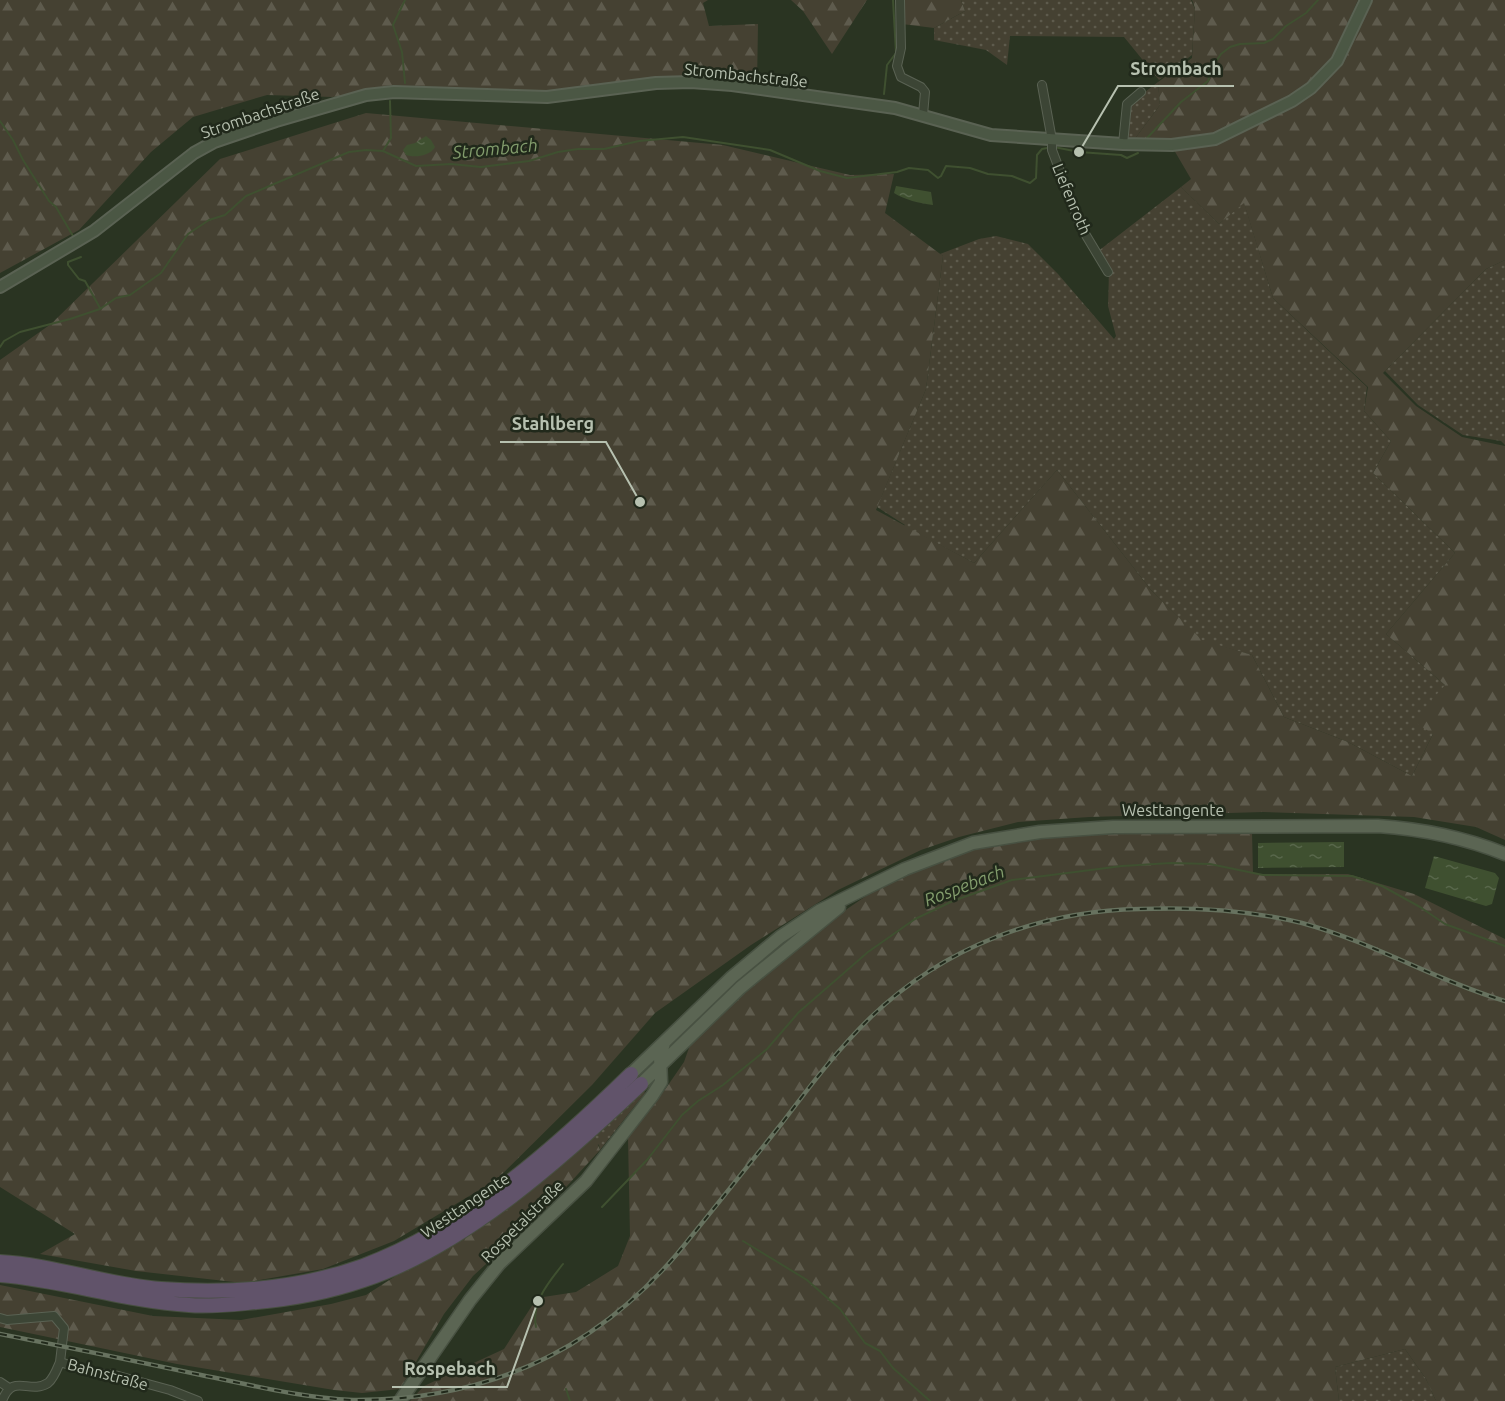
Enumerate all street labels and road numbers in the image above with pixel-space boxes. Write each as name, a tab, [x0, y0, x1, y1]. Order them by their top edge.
street label: Strombachstraße	[683, 60, 809, 90]
street label: Strombachstraße	[198, 84, 322, 142]
street label: Liefenroth	[1049, 161, 1095, 237]
street label: Westtangente	[1122, 801, 1224, 819]
street label: Westtangente	[417, 1169, 513, 1241]
street label: Rospetalstraße	[477, 1176, 567, 1266]
street label: Bahnstraße	[66, 1355, 150, 1393]

